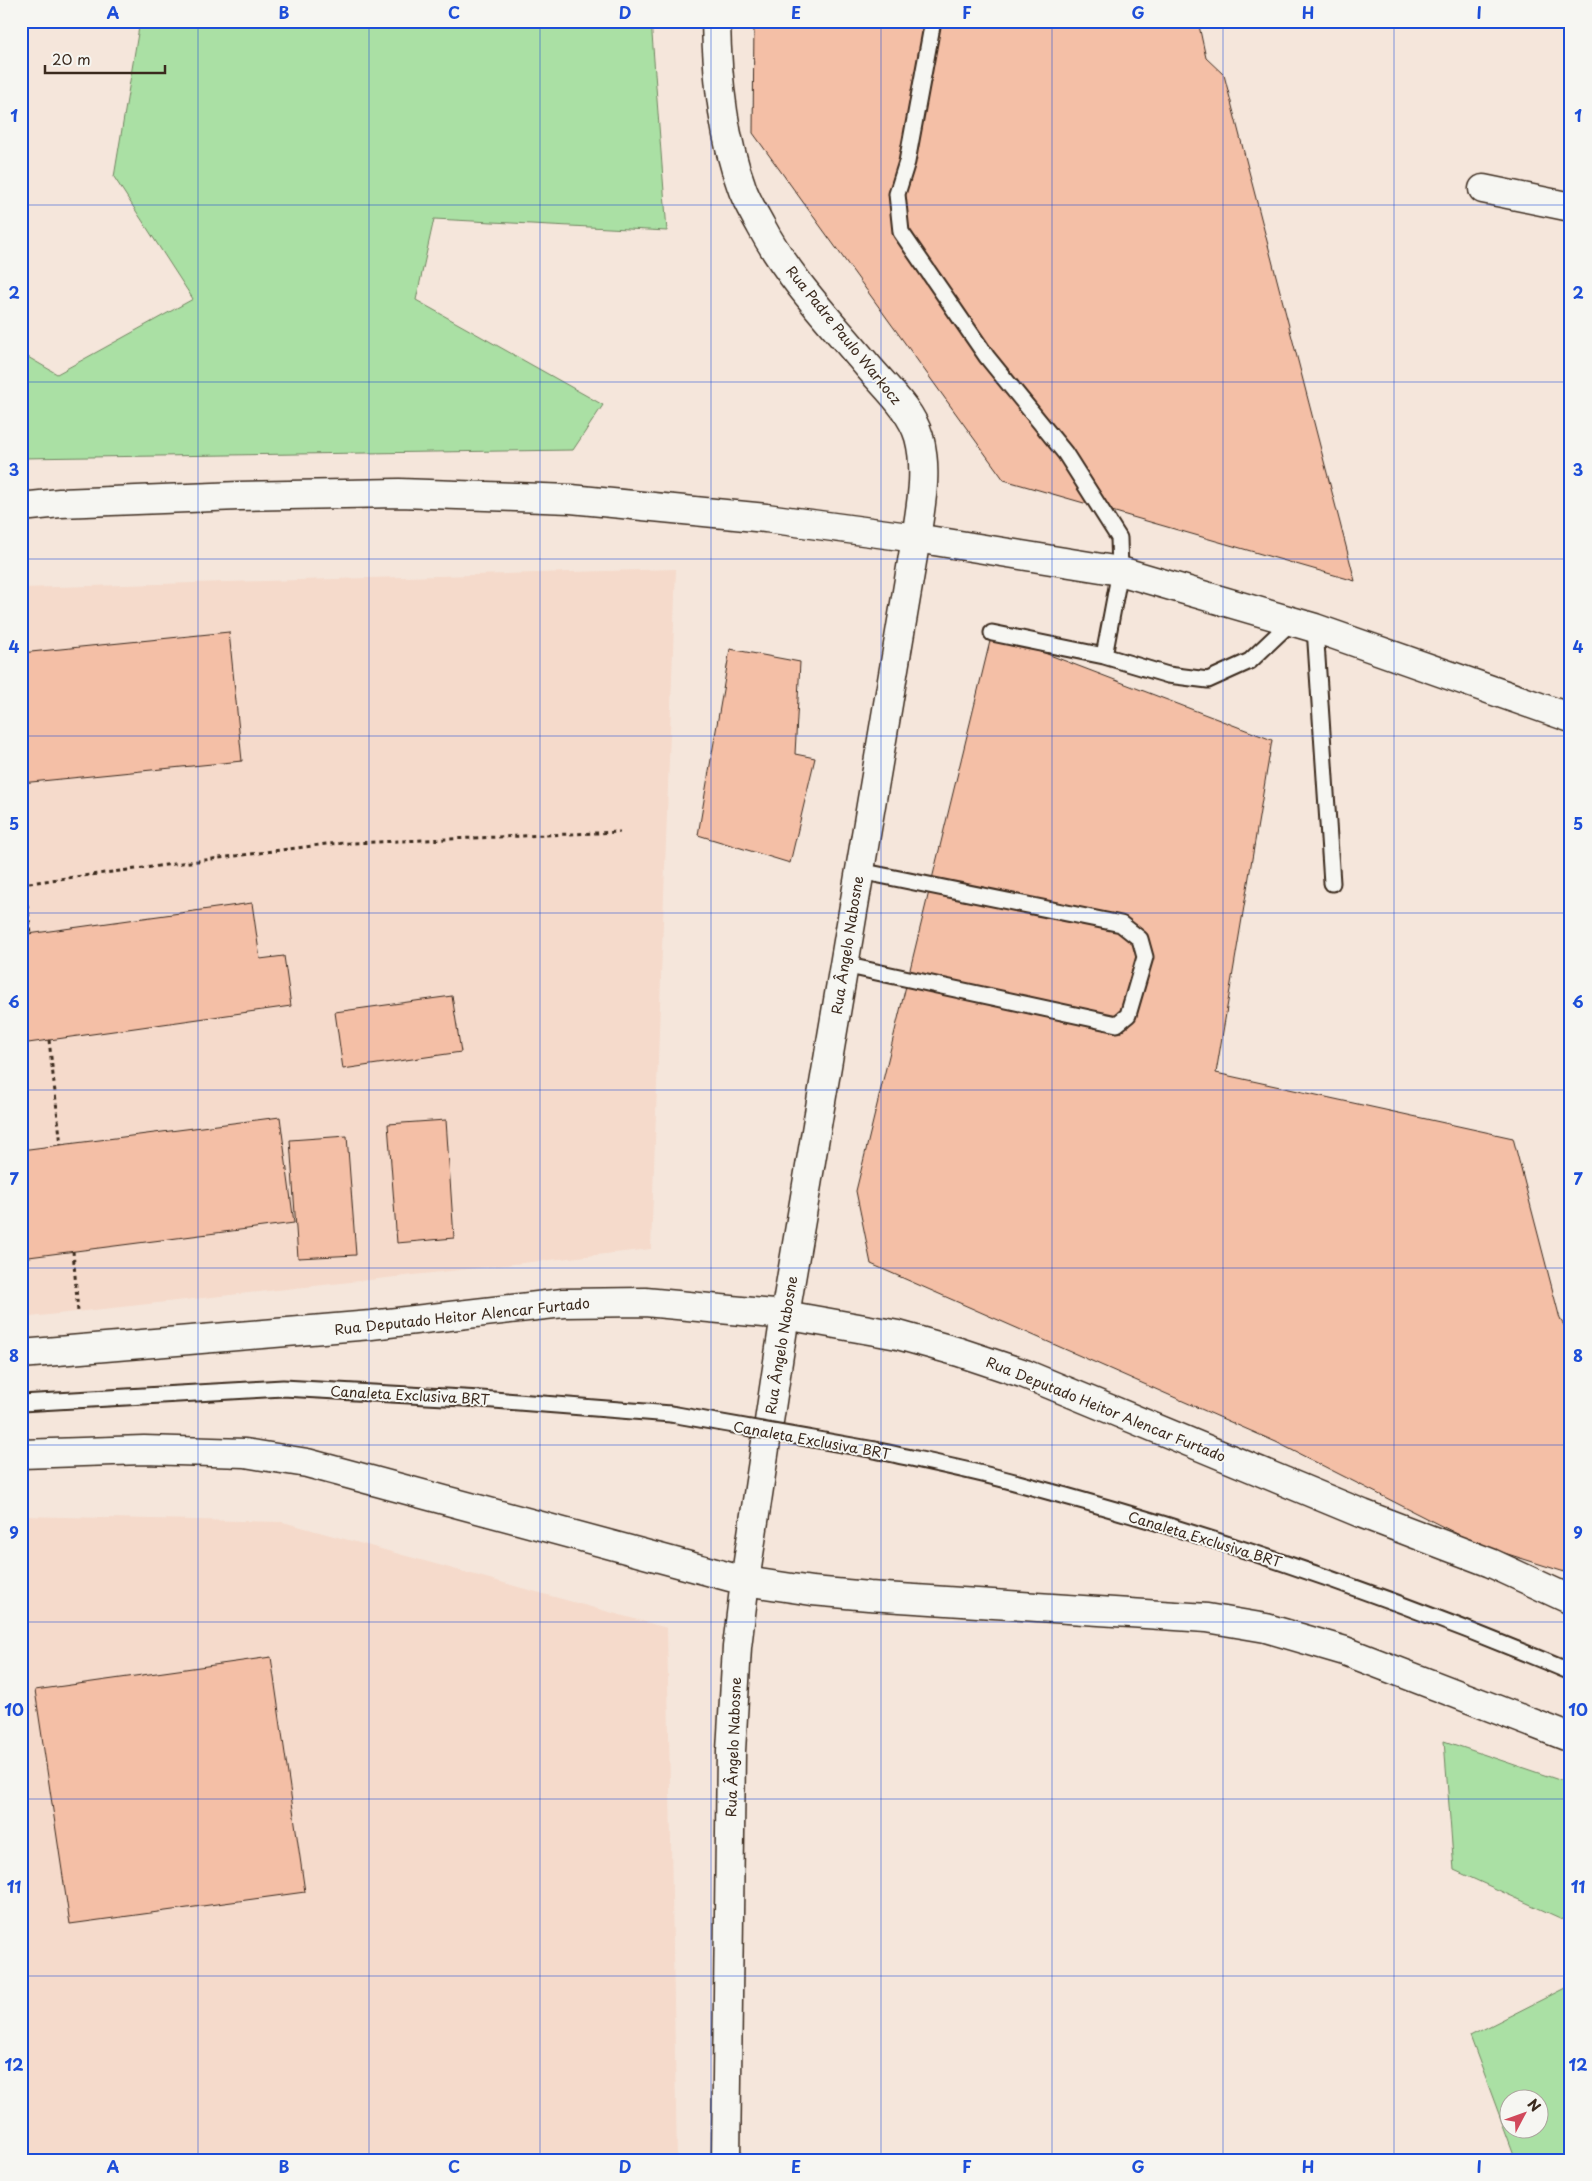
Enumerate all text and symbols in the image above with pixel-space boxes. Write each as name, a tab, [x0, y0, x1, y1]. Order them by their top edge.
text: A	[107, 0, 120, 24]
text: B	[279, 0, 290, 24]
text: C	[448, 0, 460, 24]
text: D	[619, 0, 631, 24]
text: E	[791, 0, 801, 24]
text: F	[962, 0, 972, 24]
text: G	[1131, 0, 1145, 24]
text: H	[1302, 0, 1314, 24]
text: I	[1476, 0, 1482, 24]
scale bar	[45, 42, 165, 74]
text: 20 m	[52, 47, 91, 70]
text: 1	[10, 103, 18, 127]
text: 1	[1574, 103, 1582, 127]
street label: Rua Padre Paulo Warkocz	[781, 261, 907, 409]
text: 2	[8, 280, 20, 304]
text: 2	[1572, 280, 1584, 304]
text: 3	[9, 457, 19, 481]
text: 3	[1573, 457, 1583, 481]
text: 4	[9, 634, 20, 658]
text: 4	[1573, 634, 1584, 658]
text: 5	[9, 811, 19, 835]
text: 5	[1573, 811, 1583, 835]
street label: Rua Ângelo Nabosne	[826, 874, 868, 1016]
text: 6	[8, 989, 20, 1013]
text: 6	[1572, 989, 1584, 1013]
text: 7	[9, 1166, 19, 1190]
text: 7	[1573, 1166, 1583, 1190]
street label: Rua Ângelo Nabosne	[760, 1274, 802, 1416]
street label: Rua Deputado Heitor Alencar Furtado	[333, 1292, 591, 1340]
text: 8	[9, 1343, 19, 1367]
text: 8	[1573, 1343, 1583, 1367]
street label: Rua Deputado Heitor Alencar Furtado	[983, 1351, 1229, 1467]
street label: Canaleta Exclusiva BRT	[330, 1380, 491, 1410]
street label: Canaleta Exclusiva BRT	[732, 1416, 893, 1464]
street label: Canaleta Exclusiva BRT	[1126, 1506, 1285, 1573]
text: 9	[9, 1520, 19, 1544]
text: 9	[1573, 1520, 1583, 1544]
street label: Rua Ângelo Nabosne	[720, 1677, 746, 1817]
text: 10	[4, 1697, 24, 1721]
text: 10	[1568, 1697, 1588, 1721]
text: 11	[7, 1874, 21, 1898]
text: 11	[1571, 1874, 1585, 1898]
text: 12	[5, 2052, 23, 2076]
text: 12	[1569, 2052, 1587, 2076]
north arrow	[1500, 2088, 1550, 2138]
text: N	[1523, 2094, 1546, 2116]
text: A	[107, 2154, 120, 2178]
text: B	[279, 2154, 290, 2178]
text: C	[448, 2154, 460, 2178]
text: D	[619, 2154, 631, 2178]
text: E	[791, 2154, 801, 2178]
text: F	[962, 2154, 972, 2178]
text: G	[1131, 2154, 1145, 2178]
text: H	[1302, 2154, 1314, 2178]
text: I	[1476, 2154, 1482, 2178]

